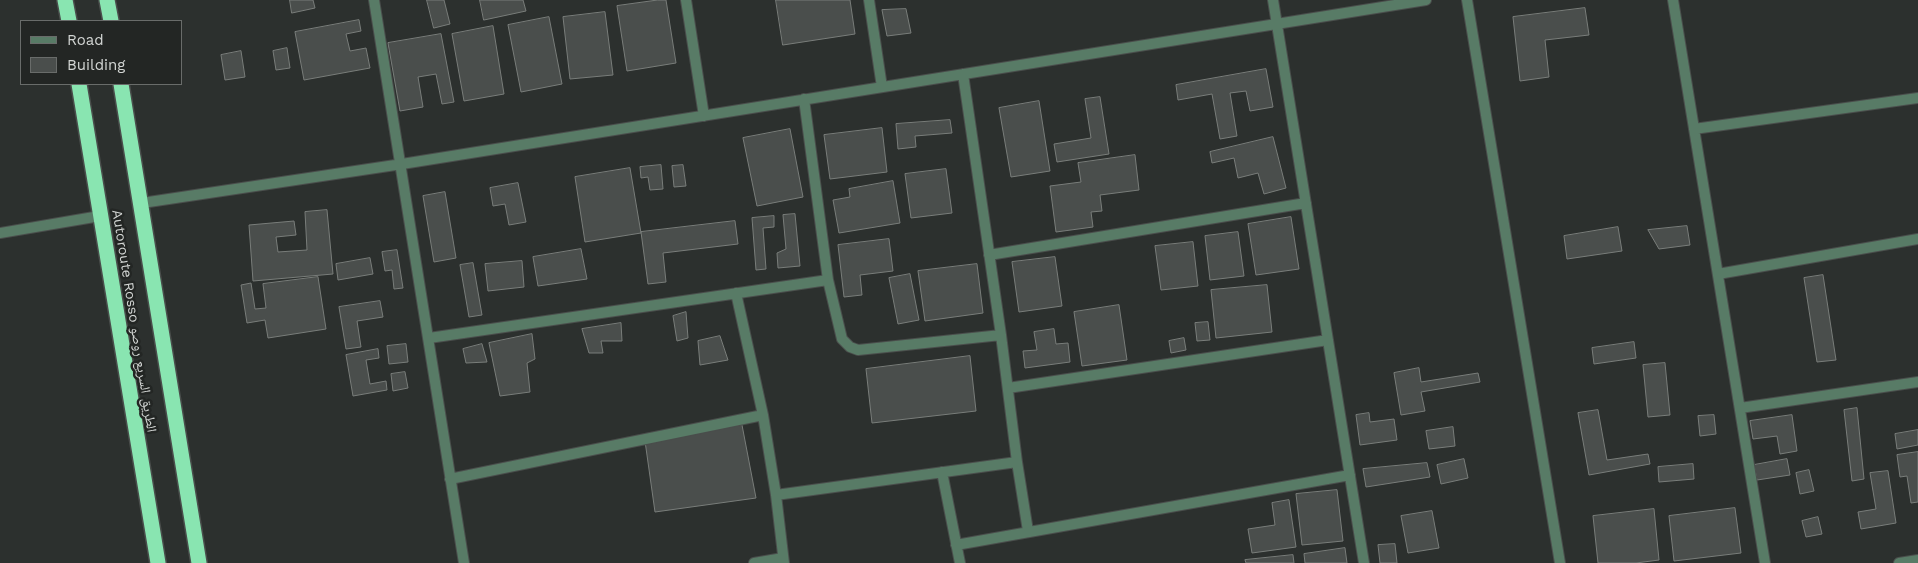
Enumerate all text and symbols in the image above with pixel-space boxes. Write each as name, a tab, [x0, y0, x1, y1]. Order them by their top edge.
legend	[20, 20, 182, 85]
text: Road	[67, 31, 104, 49]
text: Building	[67, 56, 125, 74]
street label: Autoroute Rosso الطريق السريع روصو	[108, 209, 160, 433]

